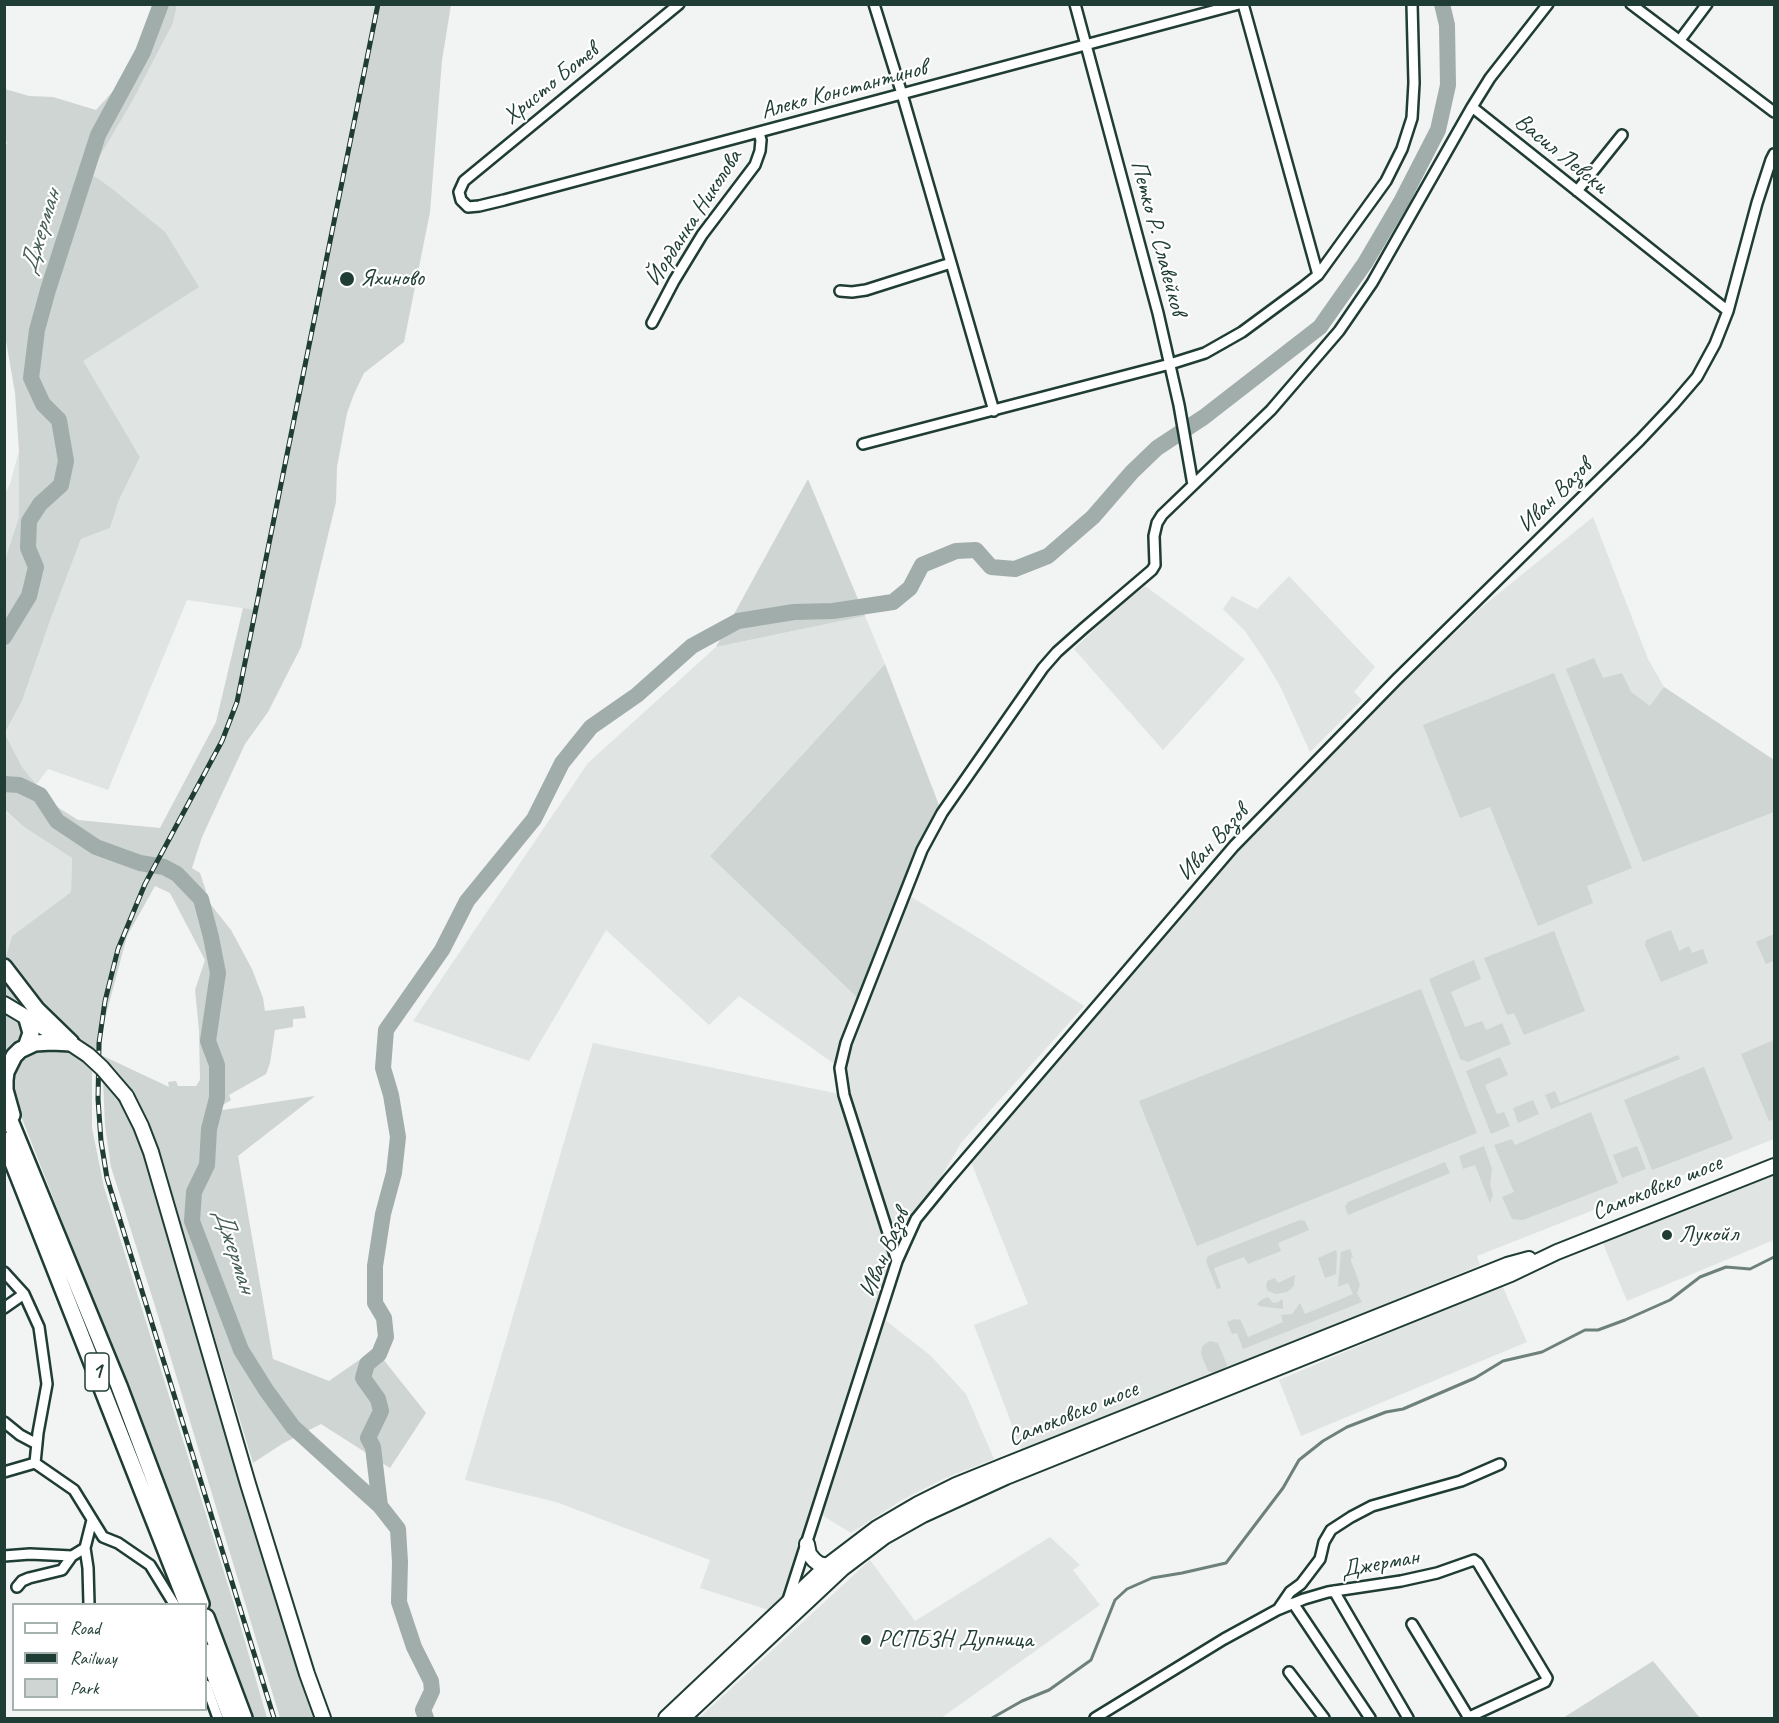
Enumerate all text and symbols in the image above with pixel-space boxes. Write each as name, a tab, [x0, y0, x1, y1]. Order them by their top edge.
street label: Христо Ботев	[498, 37, 604, 131]
street label: Алеко Константинов	[758, 54, 930, 126]
street label: Васил Левски	[1508, 107, 1614, 201]
street label: Йорданка Николова	[639, 144, 749, 292]
street label: Петко Р. Славейков	[1124, 158, 1192, 318]
water label: Джерман	[14, 186, 68, 278]
place label: Яхиново	[360, 265, 424, 293]
marker: Яхиново	[338, 270, 356, 288]
street label: Иван Вазов	[1512, 453, 1598, 539]
street label: Иван Вазов	[1171, 799, 1255, 887]
street label: Самоковско шосе	[1588, 1149, 1726, 1227]
water label: Джерман	[206, 1205, 262, 1297]
street label: Иван Вазов	[854, 1205, 916, 1301]
place label: Лукойл	[1679, 1221, 1738, 1249]
marker: Лукойл	[1660, 1228, 1674, 1242]
road number: 1	[85, 1353, 109, 1391]
street label: Самоковско шосе	[1004, 1375, 1142, 1453]
street label: Джерман	[1339, 1543, 1421, 1585]
legend	[12, 1603, 207, 1711]
text: Road	[70, 1617, 100, 1639]
place label: РСПБЗН Дупница	[878, 1626, 1033, 1654]
marker: РСПБЗН Дупница	[859, 1633, 873, 1647]
text: Railway	[70, 1647, 117, 1669]
text: Park	[70, 1677, 99, 1699]

